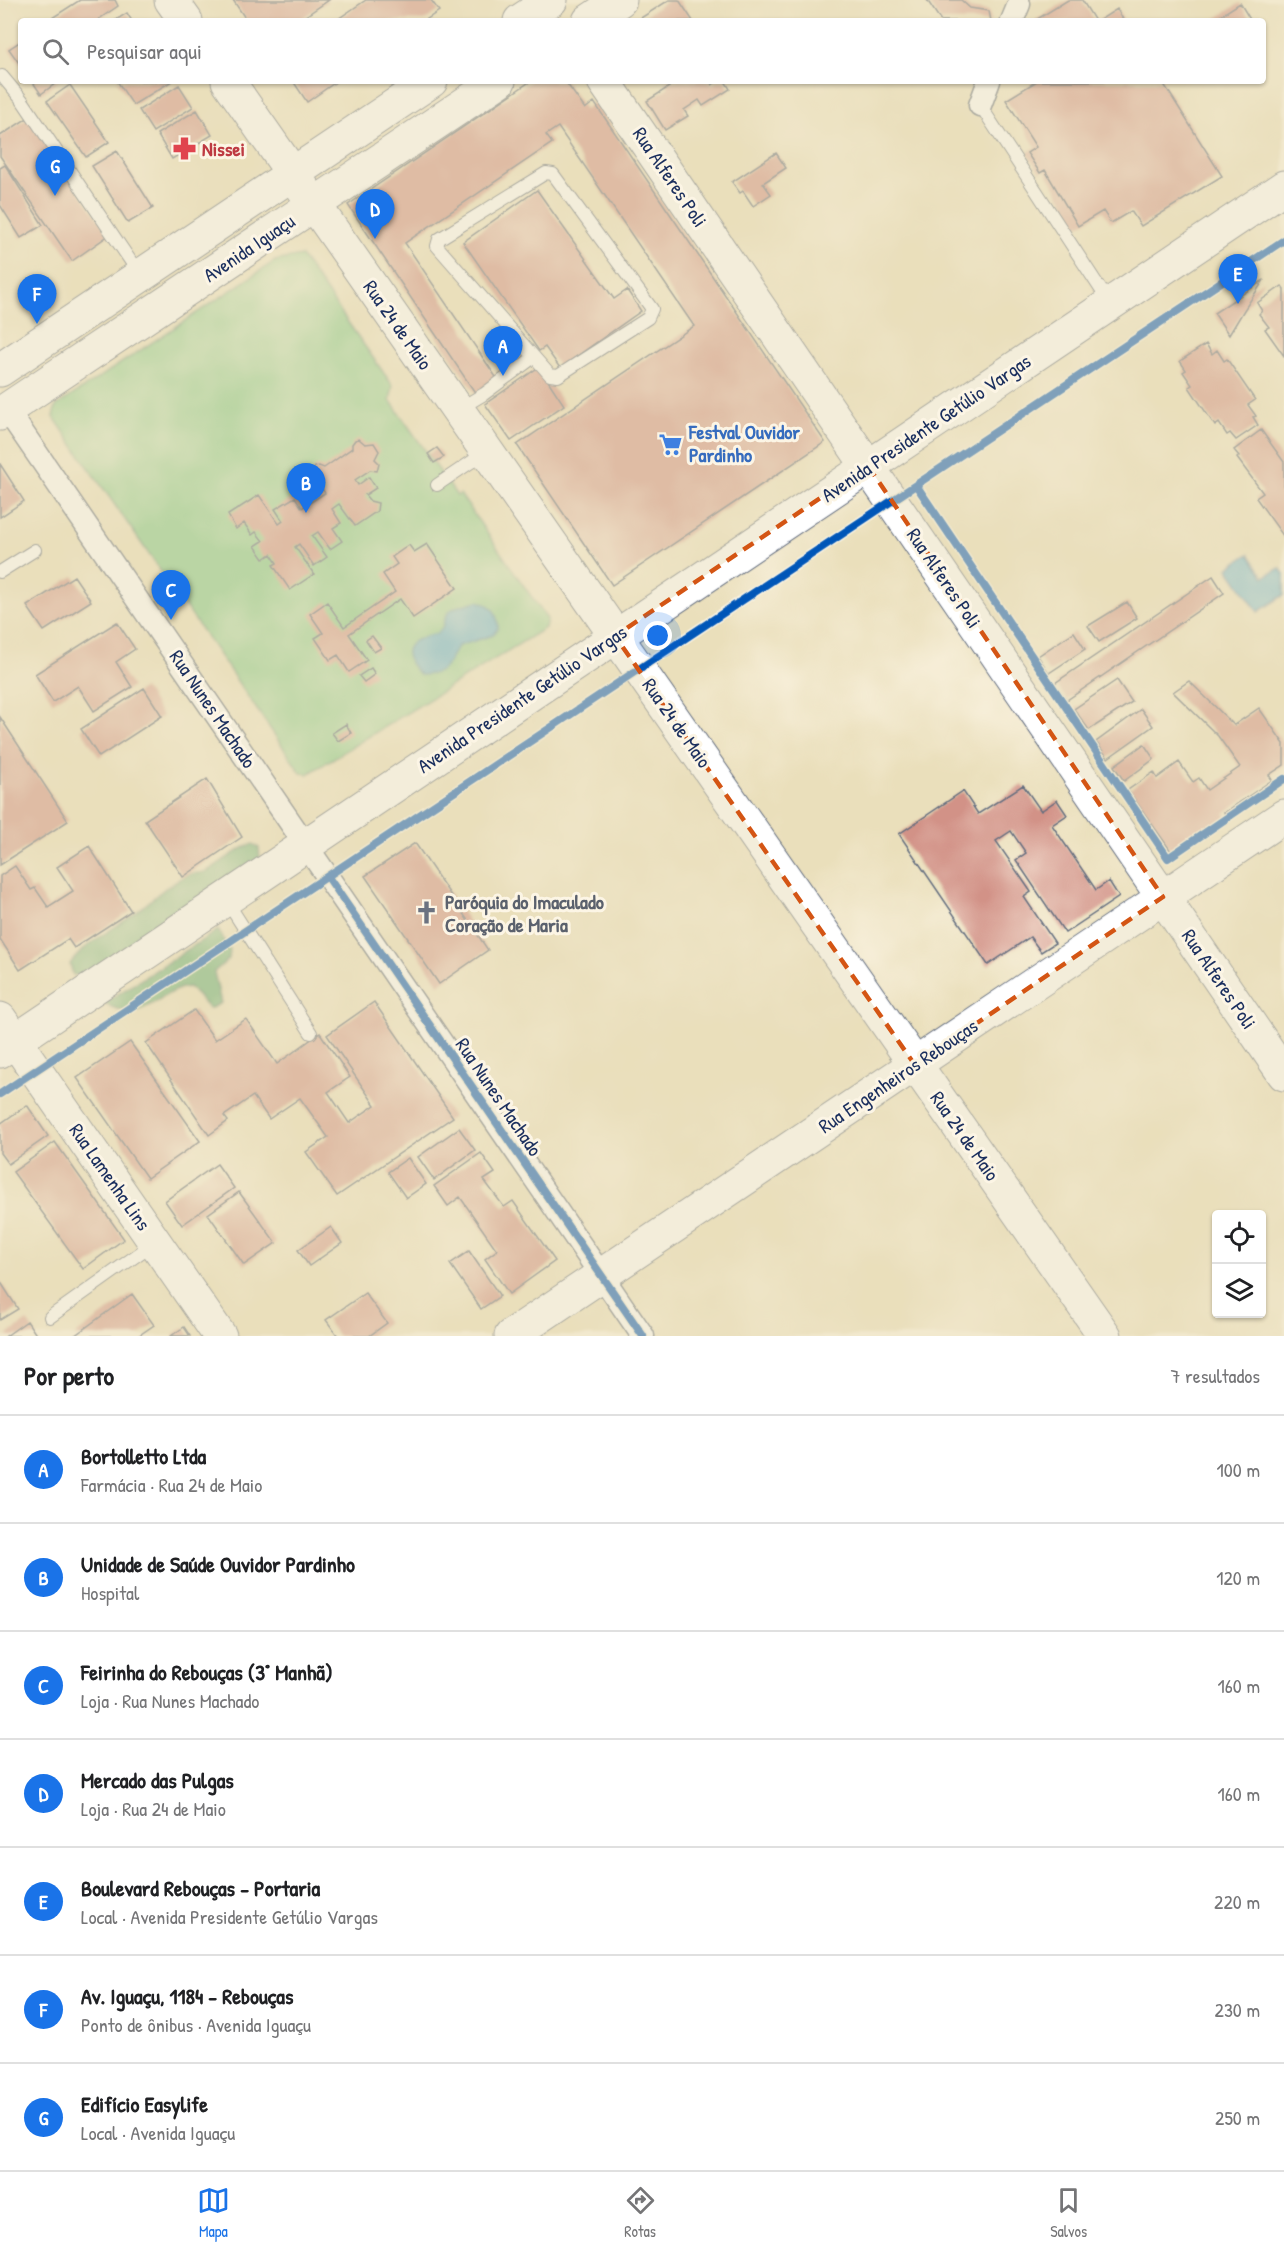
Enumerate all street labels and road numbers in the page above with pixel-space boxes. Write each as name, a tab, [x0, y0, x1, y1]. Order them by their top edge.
street label: Rua Alferes Poli	[627, 121, 714, 232]
street label: Avenida Iguaçu	[198, 207, 300, 288]
street label: Rua 24 de Maio	[358, 275, 439, 375]
street label: Avenida Presidente Getúlio Vargas	[816, 347, 1036, 508]
street label: Rua Alferes Poli	[901, 522, 988, 633]
street label: Avenida Presidente Getúlio Vargas	[412, 618, 632, 779]
street label: Rua Nunes Machado	[164, 644, 263, 773]
street label: Rua 24 de Maio	[637, 673, 718, 773]
street label: Rua Alferes Poli	[1176, 923, 1263, 1034]
street label: Rua Engenheiros Rebouças	[813, 1012, 983, 1139]
street label: Rua Nunes Machado	[450, 1032, 549, 1161]
street label: Rua 24 de Maio	[925, 1086, 1006, 1186]
street label: Rua Lamenha Lins	[64, 1118, 157, 1236]

